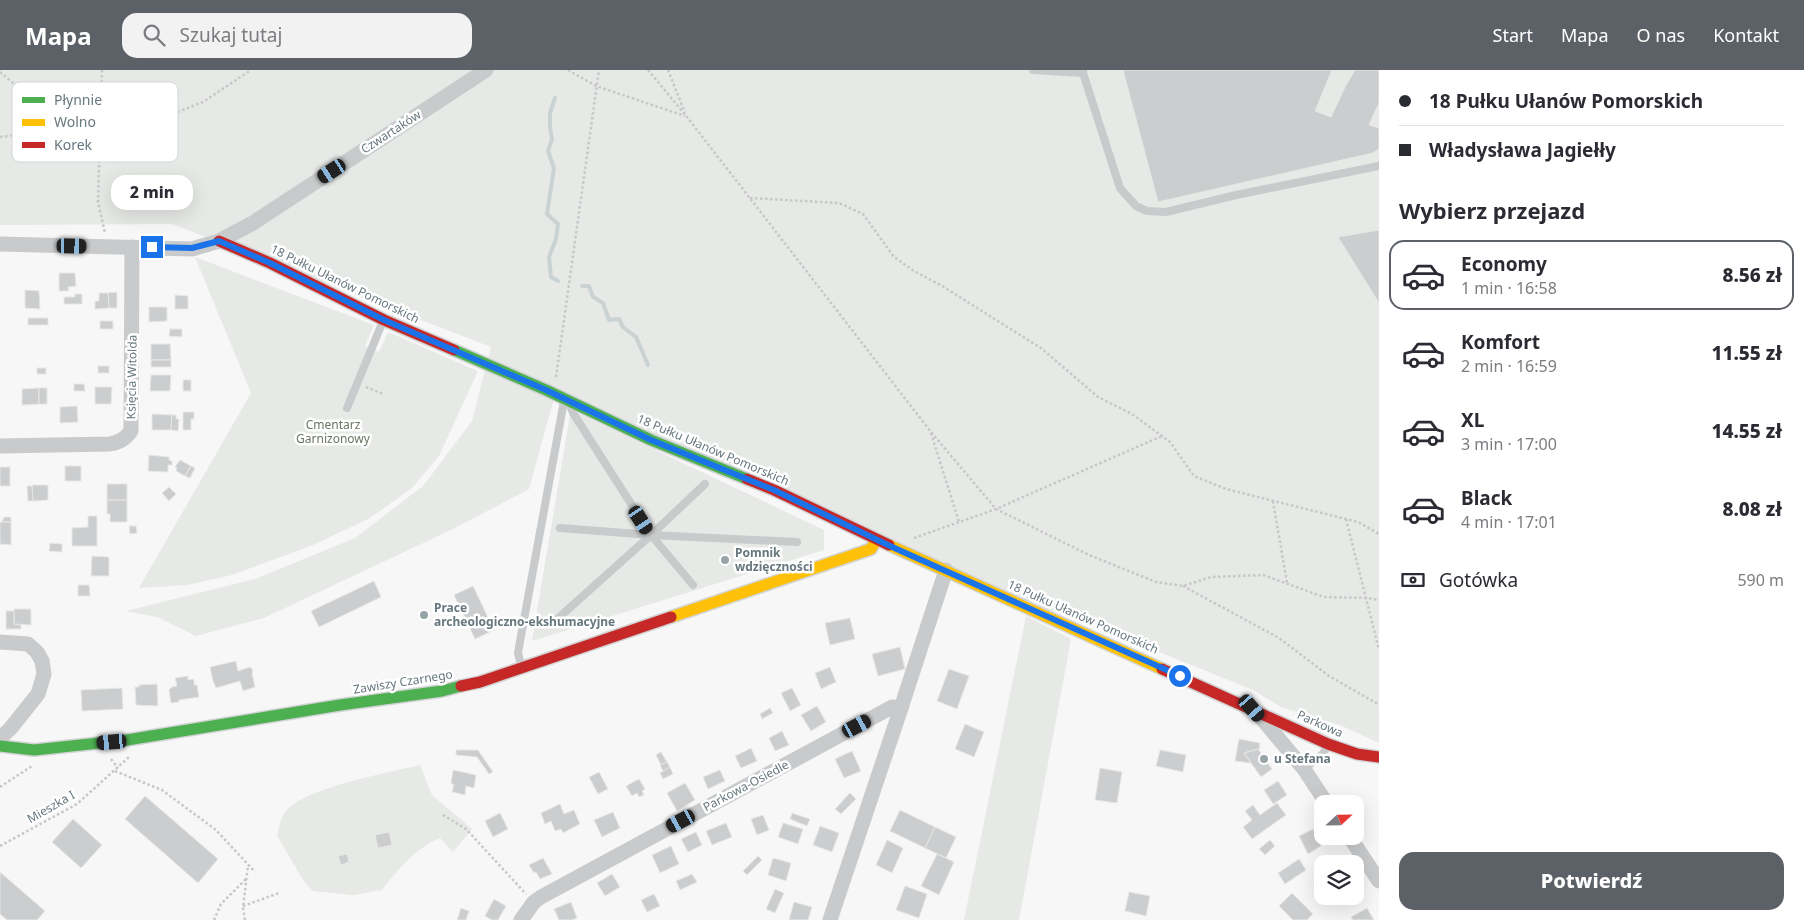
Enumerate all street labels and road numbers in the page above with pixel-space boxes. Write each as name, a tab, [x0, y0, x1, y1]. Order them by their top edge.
street label: Czwartaków	[357, 106, 424, 157]
street label: 18 Pułku Ułanów Pomorskich	[268, 240, 422, 327]
street label: Księcia Witolda	[122, 334, 141, 420]
street label: 18 Pułku Ułanów Pomorskich	[635, 410, 792, 489]
street label: 18 Pułku Ułanów Pomorskich	[1005, 576, 1161, 658]
street label: Zawiszy Czarnego	[352, 665, 454, 698]
street label: Parkowa	[1295, 706, 1346, 741]
street label: Parkowa-Osiedle	[700, 756, 792, 815]
street label: Mieszka I	[24, 786, 78, 827]

